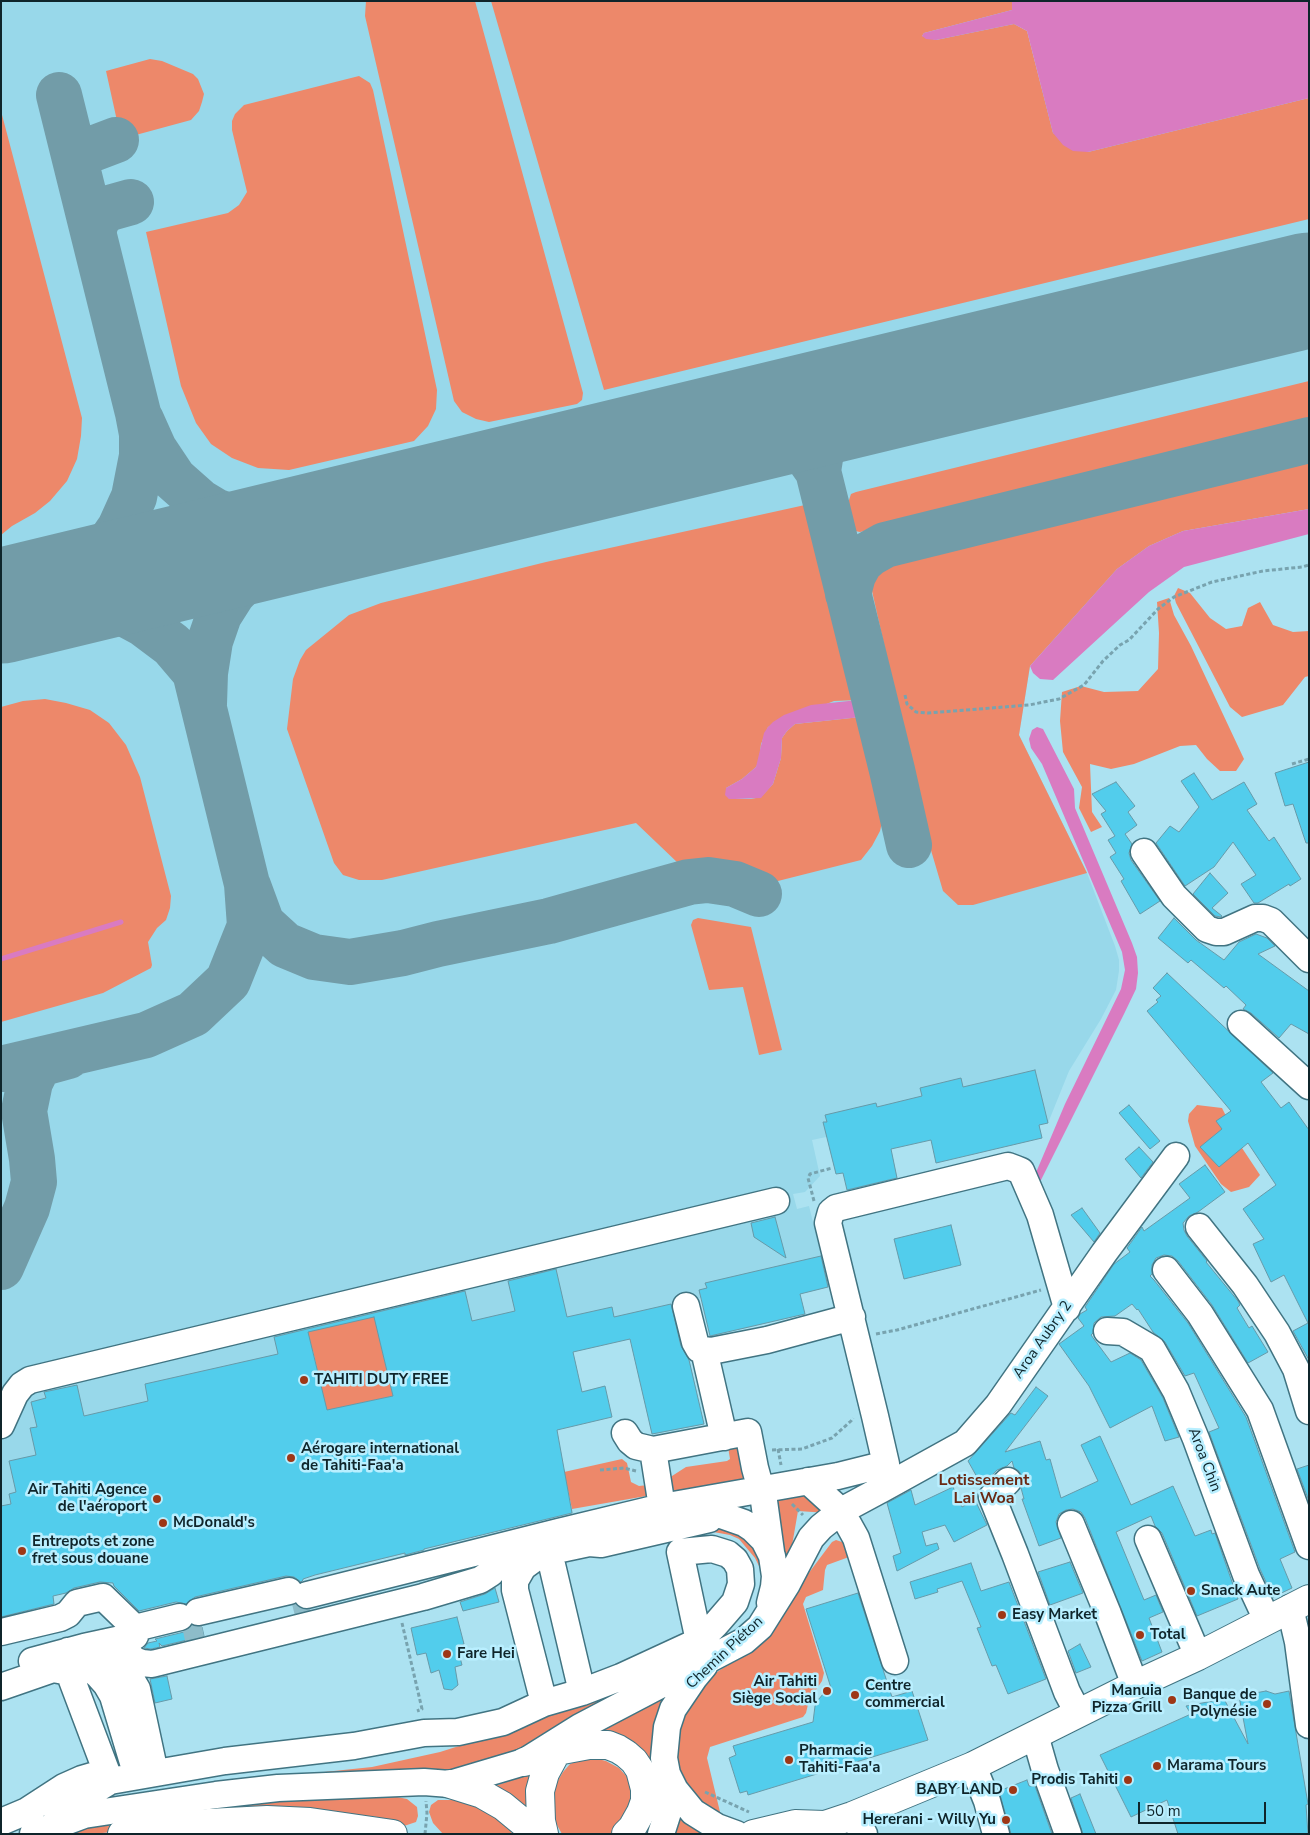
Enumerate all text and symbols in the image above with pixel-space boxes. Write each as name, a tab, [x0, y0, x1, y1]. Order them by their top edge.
street label: Aroa Aubry 2	[1010, 1298, 1076, 1382]
place label: TAHITI DUTY FREE	[314, 1371, 449, 1389]
marker: TAHITI DUTY FREE	[298, 1374, 310, 1386]
street label: Aroa Chin	[1184, 1426, 1224, 1494]
place label: Aérogare international de Tahiti-Faa'a	[301, 1440, 459, 1475]
marker: Aérogare international de Tahiti-Faa'a	[285, 1452, 297, 1464]
district label: Lotissement Lai Woa	[939, 1471, 1029, 1509]
place label: Air Tahiti Agence de l'aéroport	[27, 1481, 147, 1516]
marker: Air Tahiti Agence de l'aéroport	[151, 1493, 163, 1505]
place label: McDonald's	[173, 1514, 255, 1532]
marker: McDonald's	[157, 1517, 169, 1529]
place label: Entrepots et zone fret sous douane	[32, 1533, 154, 1568]
marker: Entrepots et zone fret sous douane	[16, 1545, 28, 1557]
place label: Snack Aute	[1201, 1582, 1280, 1600]
marker: Snack Aute	[1185, 1585, 1197, 1597]
place label: Easy Market	[1012, 1606, 1097, 1624]
marker: Easy Market	[996, 1609, 1008, 1621]
street label: Chemin Piéton	[683, 1613, 767, 1693]
place label: Total	[1150, 1626, 1185, 1644]
marker: Total	[1134, 1629, 1146, 1641]
place label: Fare Hei	[457, 1645, 515, 1663]
marker: Fare Hei	[441, 1648, 453, 1660]
place label: Air Tahiti Siège Social	[732, 1673, 817, 1708]
place label: Centre commercial	[865, 1677, 945, 1712]
place label: Manuia Pizza Grill	[1092, 1682, 1162, 1717]
marker: Air Tahiti Siège Social	[821, 1685, 833, 1697]
place label: Banque de Polynésie	[1183, 1686, 1257, 1721]
marker: Centre commercial	[849, 1689, 861, 1701]
marker: Manuia Pizza Grill	[1166, 1694, 1178, 1706]
marker: Banque de Polynésie	[1261, 1698, 1273, 1710]
place label: Pharmacie Tahiti-Faa'a	[799, 1742, 880, 1777]
marker: Pharmacie Tahiti-Faa'a	[783, 1754, 795, 1766]
place label: Marama Tours	[1167, 1757, 1266, 1775]
marker: Marama Tours	[1151, 1760, 1163, 1772]
place label: Prodis Tahiti	[1031, 1771, 1118, 1789]
marker: Prodis Tahiti	[1122, 1774, 1134, 1786]
place label: BABY LAND	[916, 1781, 1003, 1799]
marker: BABY LAND	[1007, 1784, 1019, 1796]
scale bar	[1140, 1792, 1268, 1824]
text: 50 m	[1146, 1801, 1181, 1821]
place label: Hererani - Willy Yu	[863, 1811, 996, 1829]
marker: Hererani - Willy Yu	[1000, 1814, 1012, 1826]

